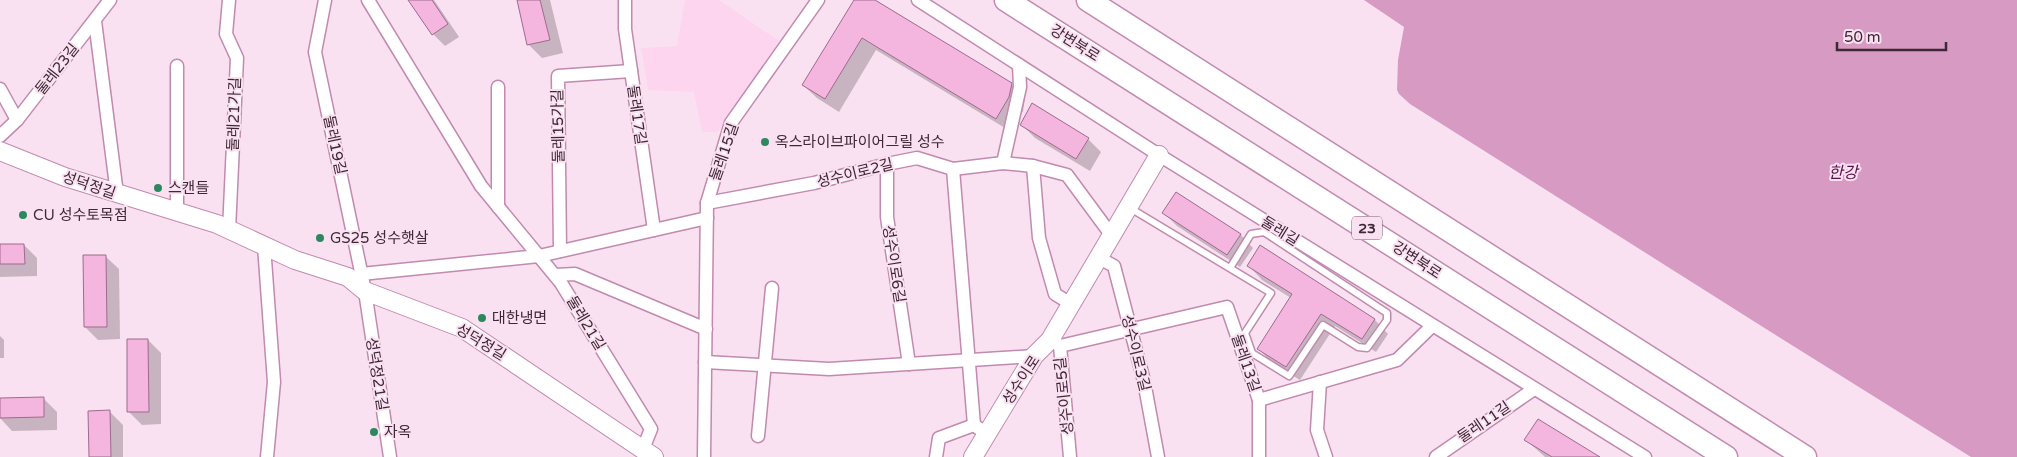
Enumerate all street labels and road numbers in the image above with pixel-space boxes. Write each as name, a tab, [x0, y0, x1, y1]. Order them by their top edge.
street label: 강변북로	[1047, 21, 1103, 65]
street label: 둘레23길	[31, 40, 83, 98]
street label: 둘레21가길	[224, 77, 244, 151]
street label: 둘레17길	[624, 84, 650, 146]
street label: 둘레15가길	[548, 89, 568, 163]
street label: 둘레19길	[320, 114, 350, 176]
street label: 둘레15길	[706, 121, 742, 183]
street label: 성수이로2길	[815, 155, 895, 191]
street label: 성덕정길	[60, 168, 118, 202]
street label: 둘레길	[1258, 212, 1302, 250]
road number: 23	[1352, 217, 1382, 240]
street label: 성수이로6길	[879, 224, 909, 304]
street label: 강변북로	[1389, 237, 1445, 283]
street label: 둘레21길	[563, 293, 609, 353]
street label: 성수이로3길	[1118, 313, 1154, 393]
street label: 성덕정길	[453, 320, 509, 364]
street label: 둘레13길	[1228, 332, 1264, 394]
street label: 성덕정21길	[362, 336, 392, 412]
street label: 성수이로	[998, 352, 1044, 408]
street label: 성수이로5길	[1051, 356, 1077, 436]
street label: 둘레11길	[1454, 398, 1514, 446]

